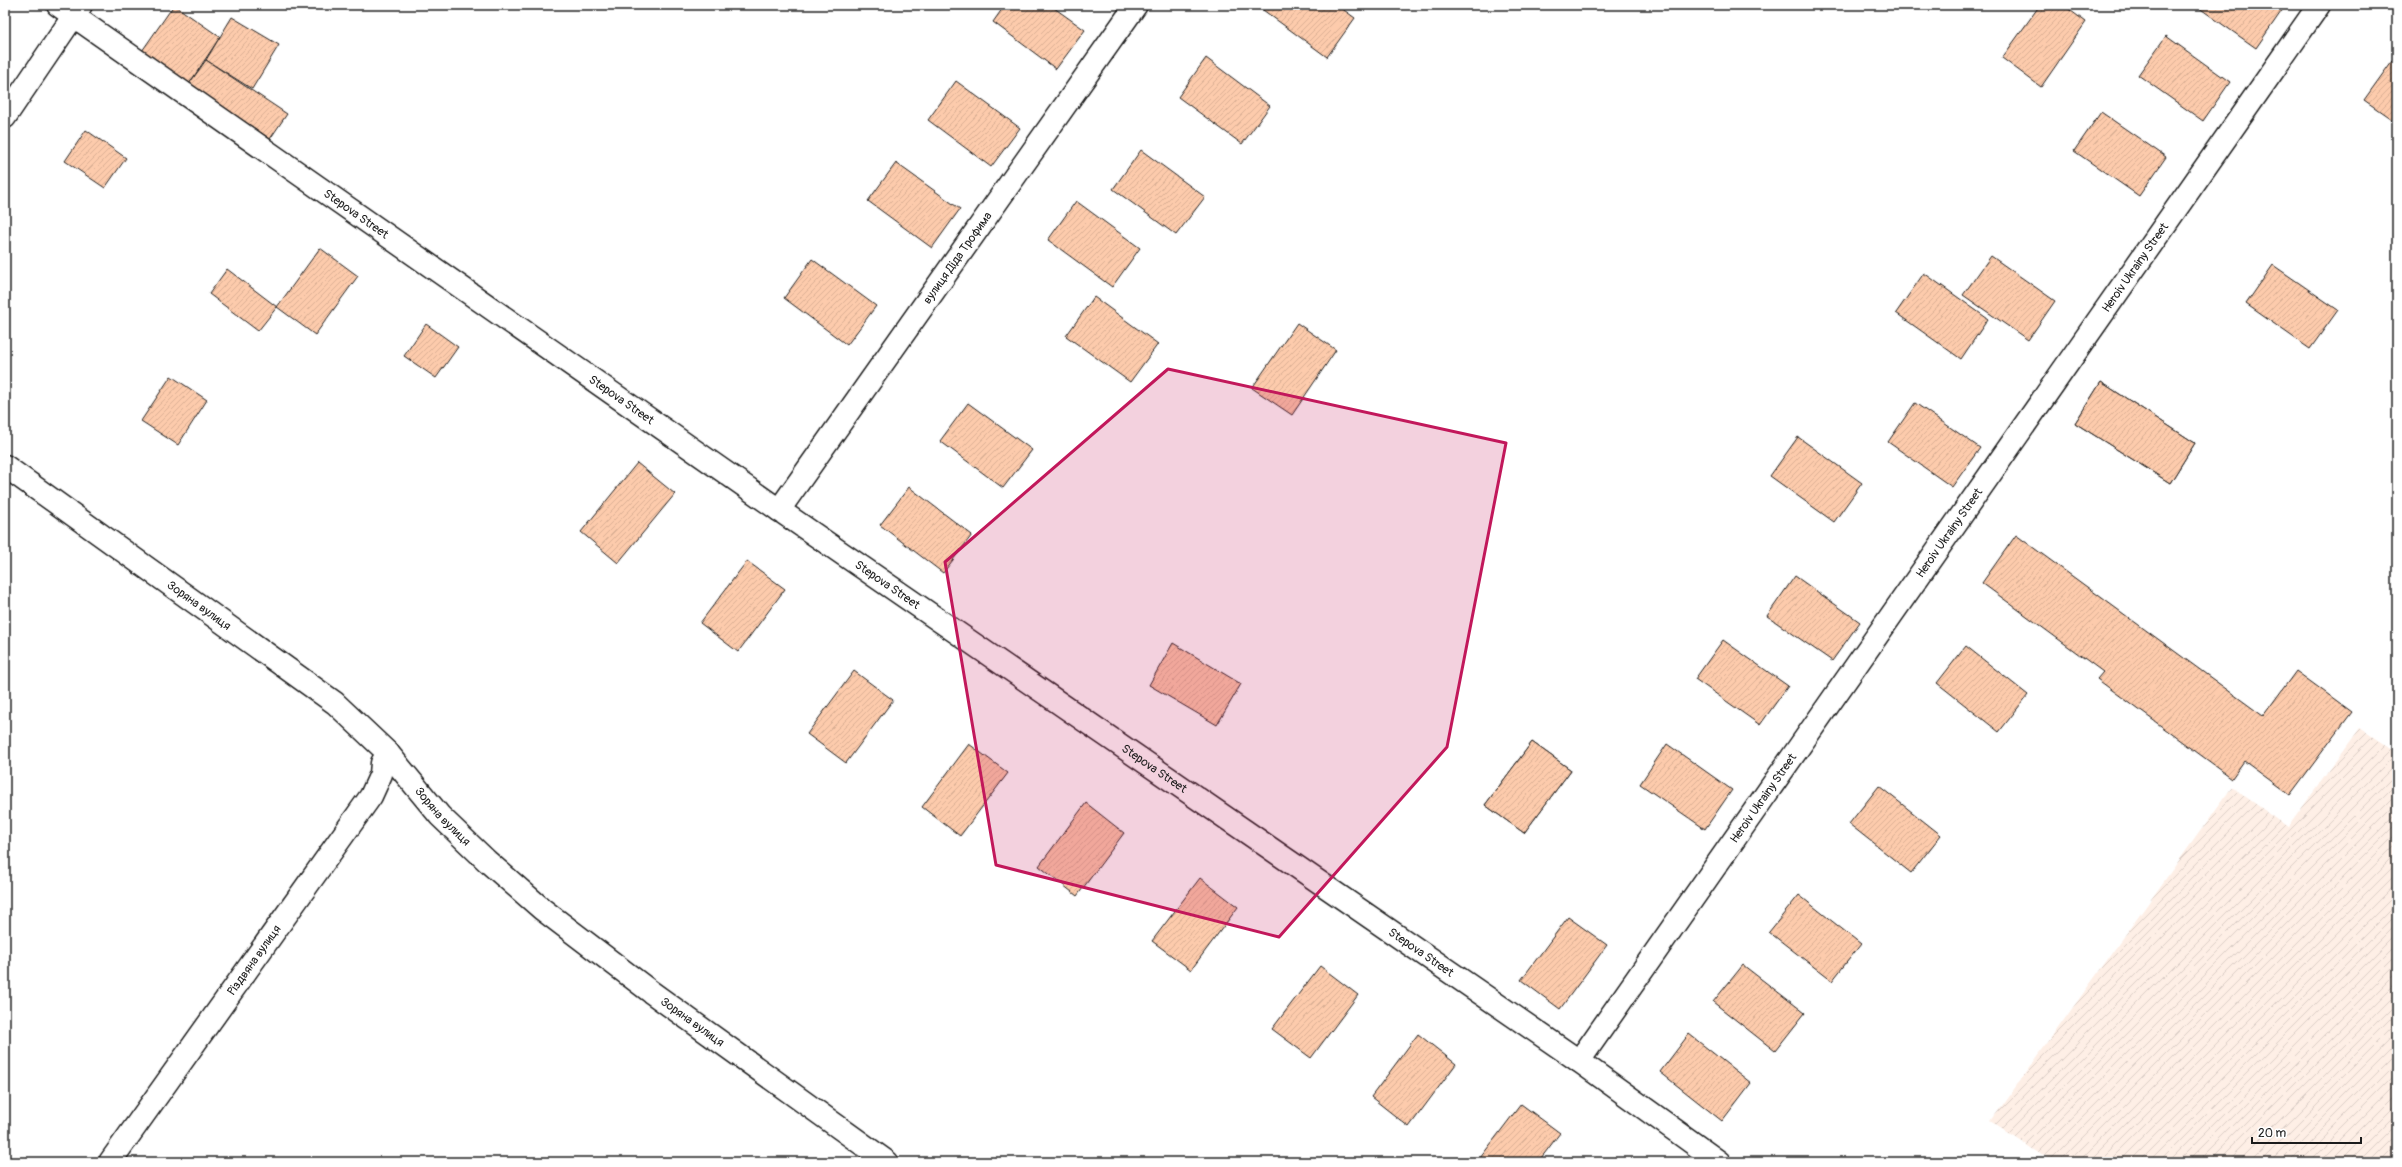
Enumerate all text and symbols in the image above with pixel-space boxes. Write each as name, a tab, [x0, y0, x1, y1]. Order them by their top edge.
street label: Stepova Street	[321, 186, 392, 242]
street label: вулиця Діда Трофима	[920, 208, 995, 307]
street label: Heroiv Ukrainy Street	[2099, 220, 2172, 315]
street label: Stepova Street	[586, 372, 657, 428]
street label: Heroiv Ukrainy Street	[1913, 485, 1986, 580]
street label: Stepova Street	[852, 557, 923, 613]
street label: Зоряна вулиця	[164, 577, 234, 634]
street label: Stepova Street	[1119, 741, 1190, 796]
street label: Heroiv Ukrainy Street	[1727, 750, 1800, 846]
street label: Зоряна вулиця	[412, 784, 474, 849]
street label: Різдвяна вулиця	[224, 922, 284, 998]
street label: Stepova Street	[1386, 925, 1457, 980]
street label: Зоряна вулиця	[658, 994, 728, 1050]
scale bar	[2252, 1119, 2361, 1145]
text: 20 m	[2258, 1126, 2287, 1141]

